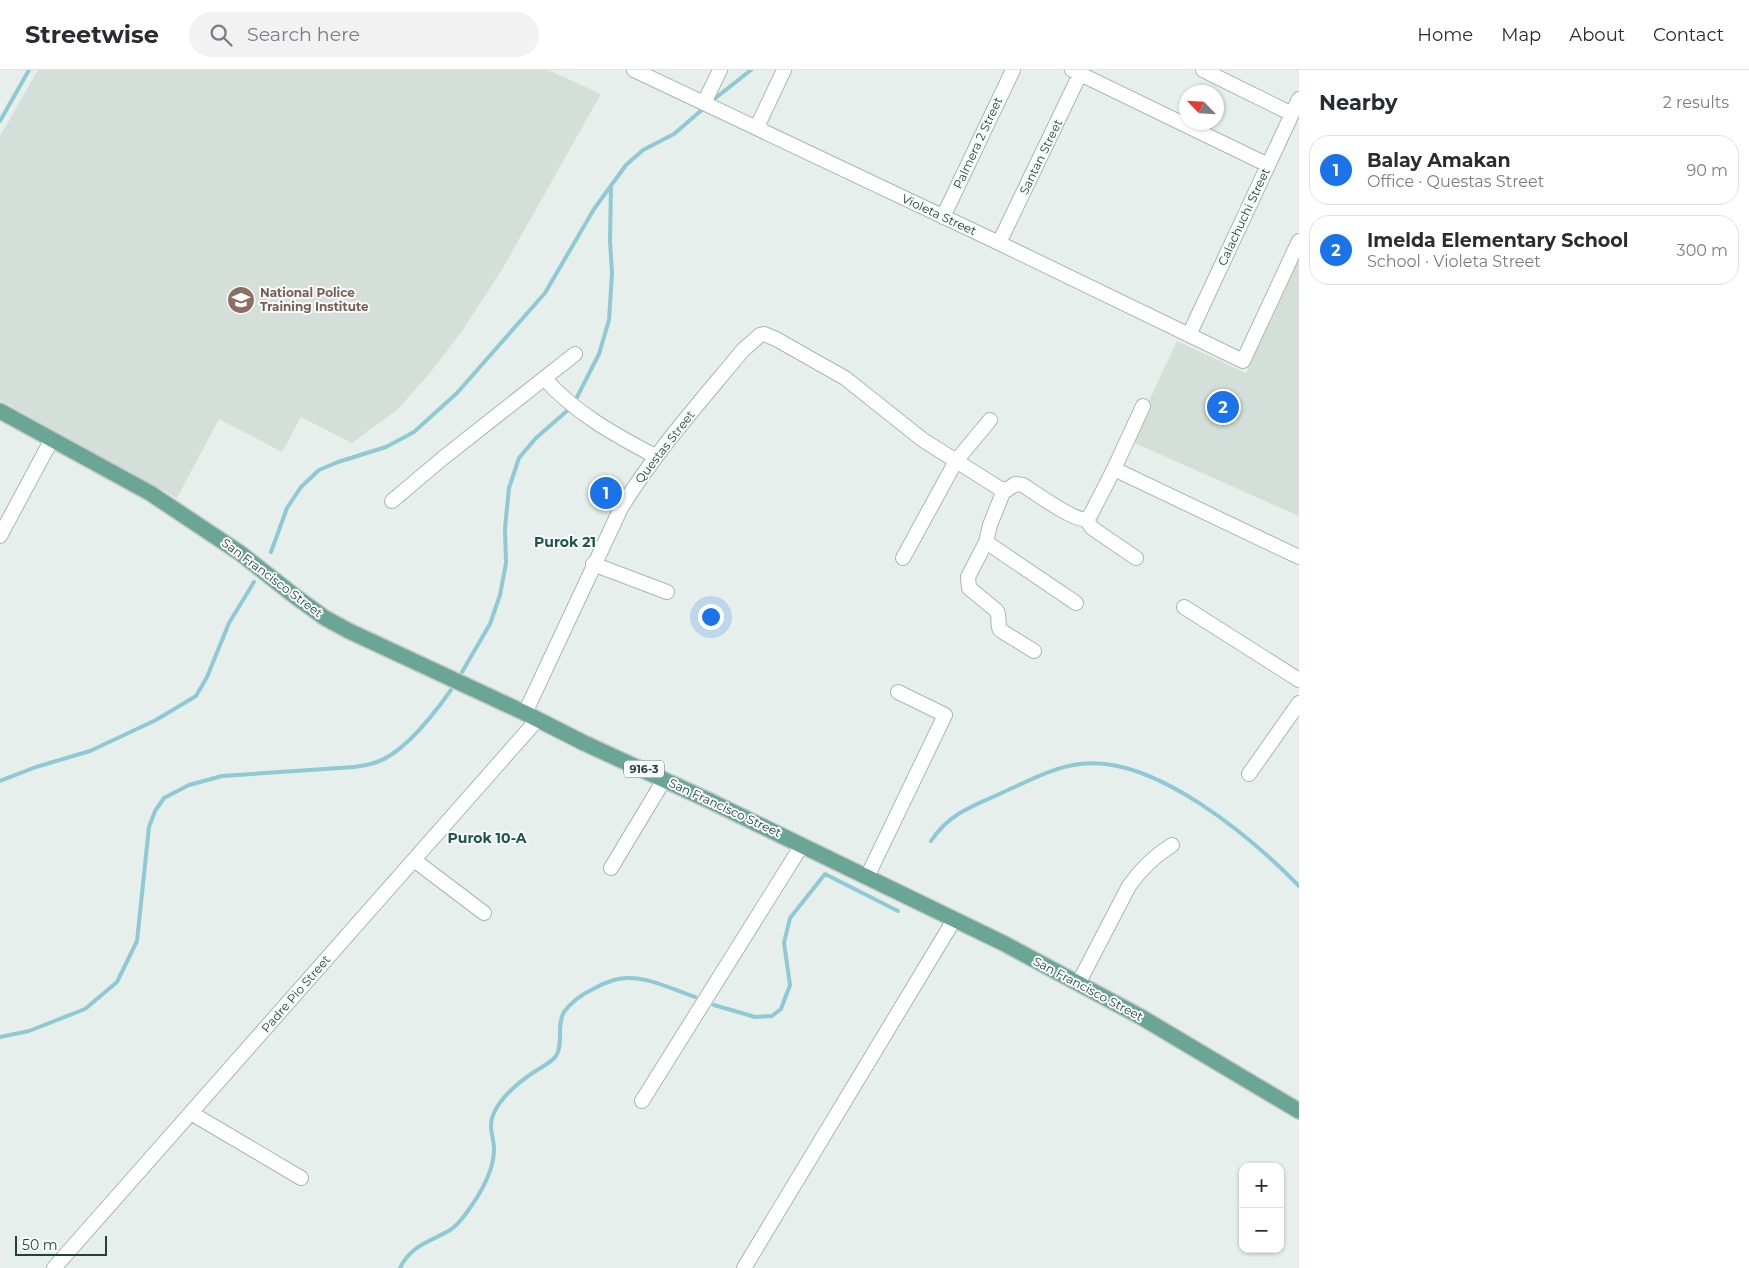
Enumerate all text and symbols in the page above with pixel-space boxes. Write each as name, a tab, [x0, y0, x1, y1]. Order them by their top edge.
search box	[189, 12, 539, 57]
text: Streetwise	[25, 20, 159, 49]
icon: search	[207, 21, 235, 49]
text: Search here	[247, 23, 360, 46]
text: Home	[1417, 24, 1473, 46]
text: Map	[1501, 24, 1541, 46]
text: About	[1569, 24, 1625, 46]
text: Contact	[1653, 24, 1724, 46]
north arrow	[1179, 85, 1224, 130]
text: Nearby	[1319, 90, 1398, 115]
text: 2 results	[1663, 93, 1729, 112]
street label: Palmera 2 Street	[950, 94, 1005, 191]
street label: Santan Street	[1016, 117, 1065, 197]
text: Balay Amakan	[1367, 149, 1511, 172]
text: 1	[1333, 161, 1339, 180]
text: 90 m	[1686, 161, 1728, 180]
street label: Calachuchi Street	[1214, 165, 1273, 268]
text: Office · Questas Street	[1367, 172, 1544, 191]
street label: Violeta Street	[900, 191, 979, 238]
text: Imelda Elementary School	[1367, 229, 1628, 252]
text: 2	[1331, 241, 1341, 260]
text: 300 m	[1677, 241, 1728, 260]
text: School · Violeta Street	[1367, 252, 1541, 271]
school or university icon: National Police Training Institute	[226, 285, 256, 315]
place label: National Police Training Institute	[260, 285, 369, 314]
pin: 2	[1207, 388, 1239, 426]
street label: Questas Street	[632, 407, 698, 486]
pin: 1	[590, 474, 622, 512]
district label: Purok 21	[534, 533, 596, 551]
street label: San Francisco Street	[219, 535, 326, 620]
your location	[698, 604, 724, 630]
road number: 916-3	[624, 761, 664, 778]
street label: San Francisco Street	[667, 775, 784, 840]
district label: Purok 10-A	[448, 829, 527, 847]
street label: Padre Pio Street	[258, 952, 333, 1035]
street label: San Francisco Street	[1031, 953, 1146, 1024]
map controls	[1239, 1163, 1284, 1253]
button: +	[1239, 1163, 1284, 1208]
button: −	[1239, 1208, 1284, 1253]
scale bar	[15, 1233, 108, 1256]
text: 50 m	[22, 1236, 58, 1254]

